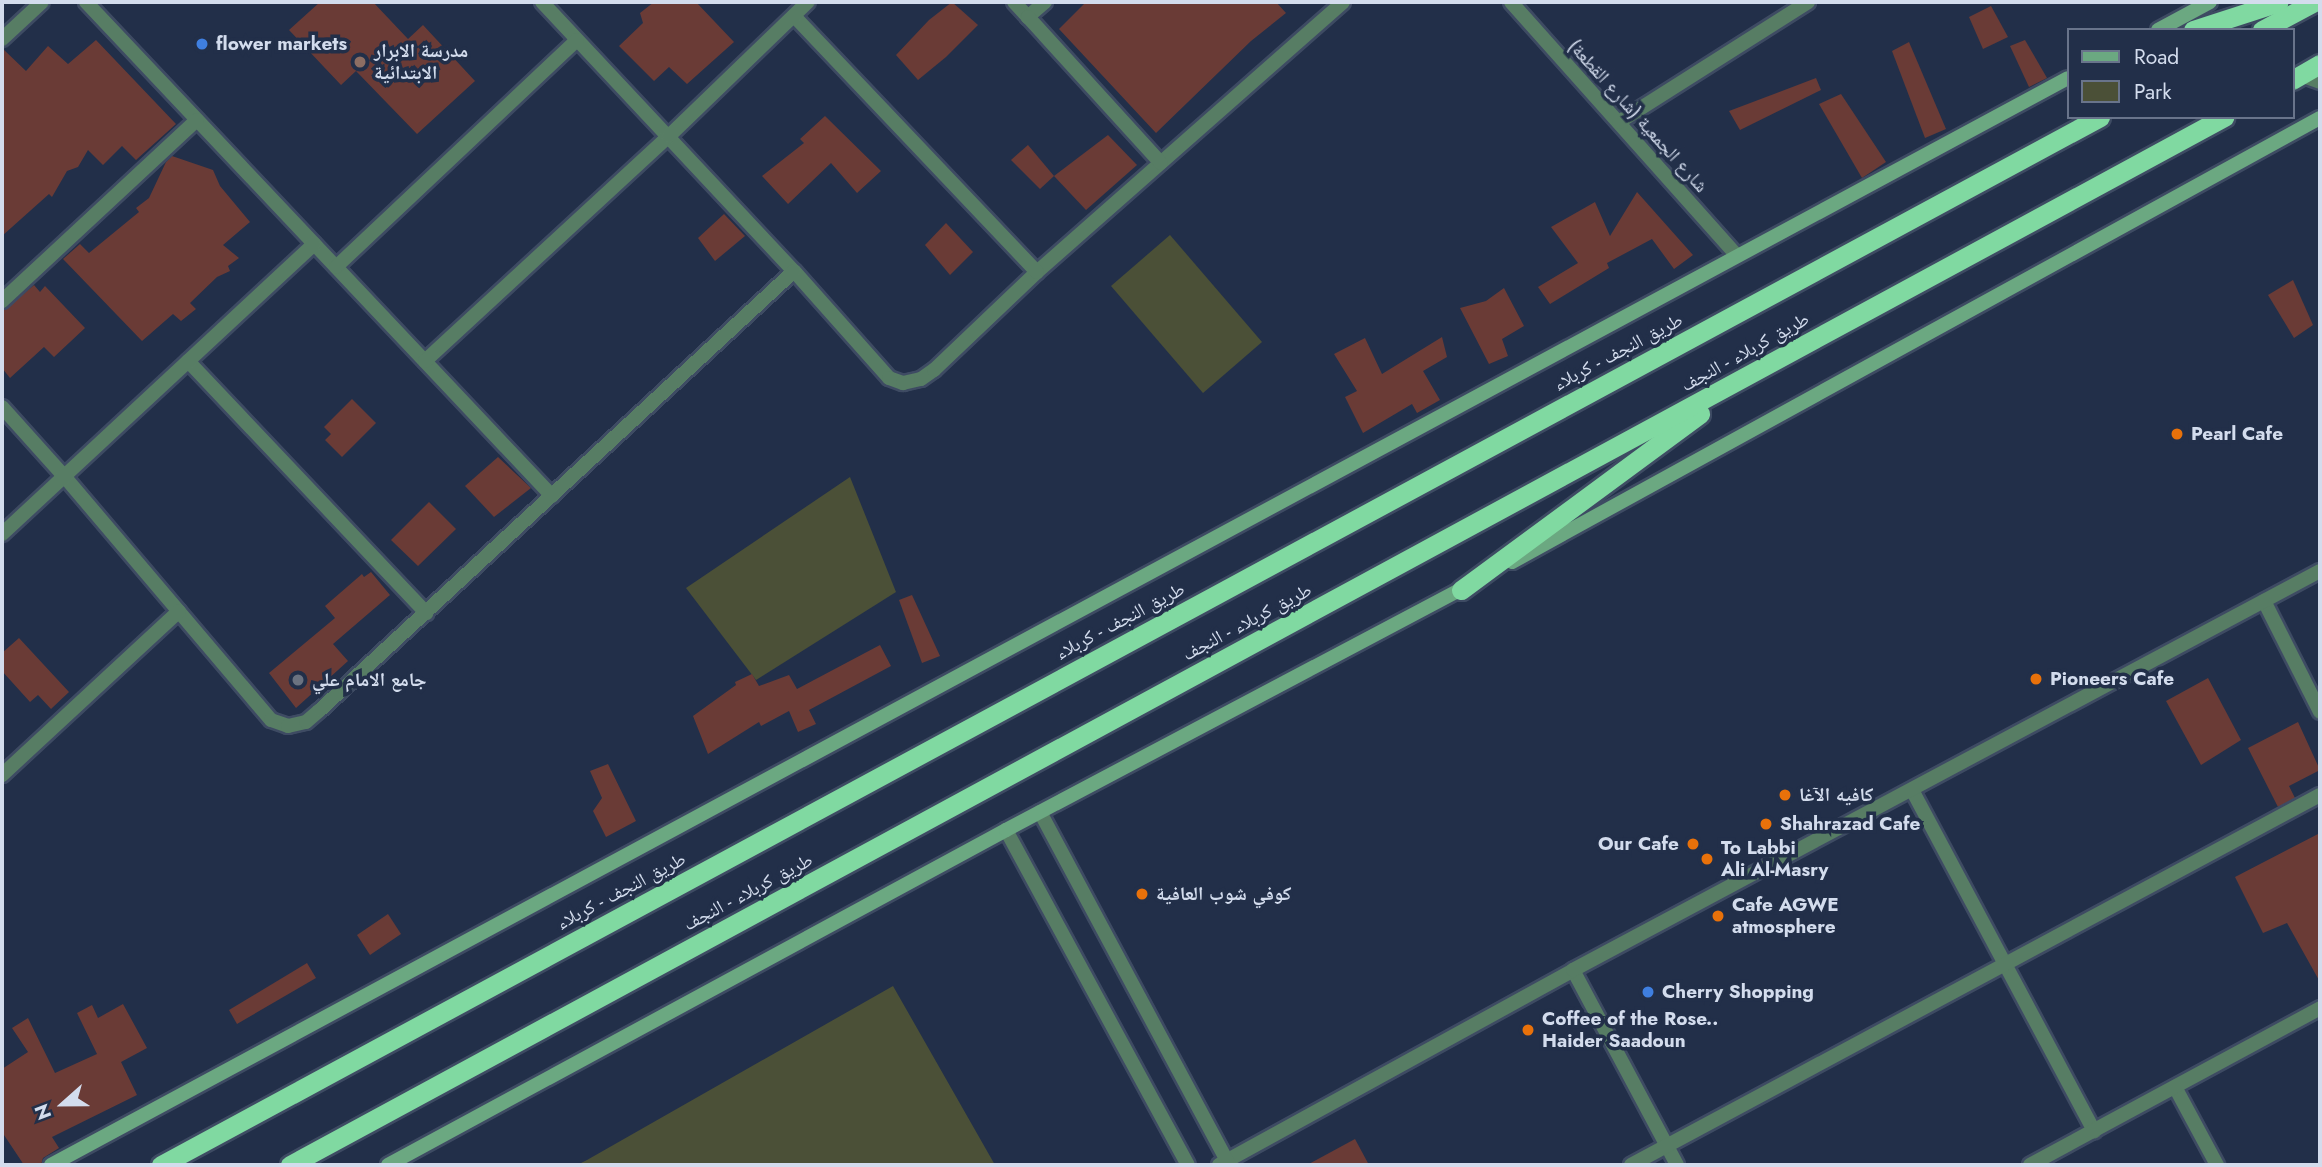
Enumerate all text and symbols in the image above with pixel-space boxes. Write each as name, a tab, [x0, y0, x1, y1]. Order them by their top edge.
legend	[2066, 28, 2294, 119]
place label: flower markets	[216, 33, 347, 55]
street label: شارع الجمعية (شارع القطعة)	[1563, 35, 1713, 197]
marker: flower markets	[194, 36, 210, 52]
place label: مدرسة الابرار الابتدائية	[374, 40, 468, 84]
text: Road	[2134, 42, 2179, 72]
marker: مدرسة الابرار الابتدائية	[352, 54, 368, 70]
text: Park	[2134, 77, 2171, 107]
street label: طريق کربلاء - النجف	[1677, 307, 1813, 397]
street label: طريق النجف - کربلاء	[1550, 308, 1686, 396]
place label: Pearl Cafe	[2191, 423, 2283, 445]
marker: Pearl Cafe	[2169, 426, 2185, 442]
street label: طريق النجف - کربلاء	[1052, 577, 1188, 665]
street label: طريق کربلاء - النجف	[1179, 578, 1315, 666]
place label: Pioneers Cafe	[2050, 668, 2174, 690]
place label: جامع الامام علي	[312, 669, 427, 691]
marker: Pioneers Cafe	[2028, 671, 2044, 687]
marker: جامع الامام علي	[290, 672, 306, 688]
place label: كافيه الآغا	[1799, 784, 1873, 806]
marker: كافيه الآغا	[1777, 787, 1793, 803]
place label: Shahrazad Cafe	[1780, 813, 1920, 835]
marker: Shahrazad Cafe	[1758, 816, 1774, 832]
place label: Our Cafe	[1598, 833, 1679, 855]
marker: Our Cafe	[1685, 836, 1701, 852]
place label: To Labbi Ali Al-Masry	[1721, 837, 1828, 881]
street label: طريق النجف - کربلاء	[553, 847, 689, 935]
street label: طريق کربلاء - النجف	[680, 848, 816, 936]
marker: To Labbi Ali Al-Masry	[1699, 851, 1715, 867]
place label: كوفي شوب العافية	[1156, 883, 1292, 905]
marker: كوفي شوب العافية	[1134, 886, 1150, 902]
place label: Cafe AGWE atmosphere	[1732, 894, 1839, 938]
marker: Cafe AGWE atmosphere	[1710, 908, 1726, 924]
place label: Cherry Shopping	[1662, 981, 1814, 1003]
marker: Cherry Shopping	[1640, 984, 1656, 1000]
place label: Coffee of the Rose.. Haider Saadoun	[1542, 1008, 1718, 1052]
marker: Coffee of the Rose.. Haider Saadoun	[1520, 1022, 1536, 1038]
north arrow	[28, 1069, 98, 1139]
text: N	[28, 1100, 58, 1124]

